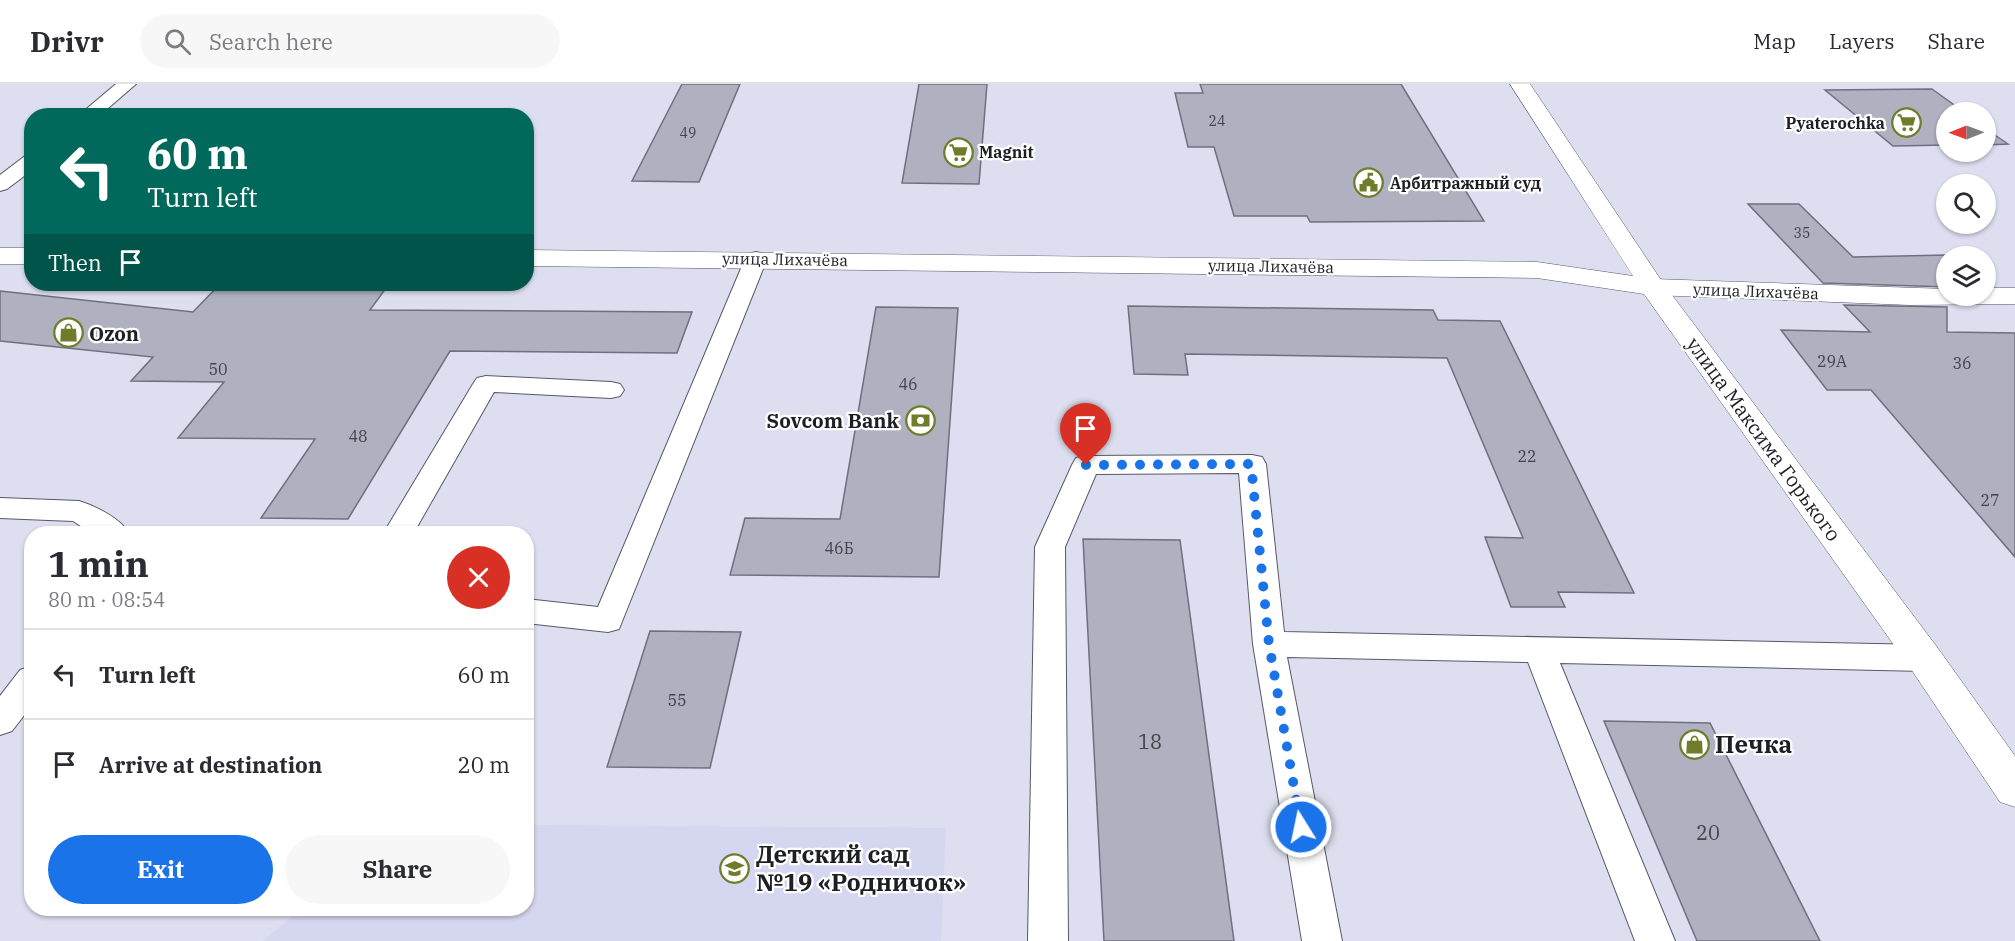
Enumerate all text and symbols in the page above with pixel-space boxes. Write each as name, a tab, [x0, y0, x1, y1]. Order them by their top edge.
search box	[140, 14, 560, 68]
text: Drivr	[30, 23, 104, 60]
icon: search	[161, 25, 194, 58]
text: Search here	[209, 27, 333, 56]
text: Map	[1753, 27, 1796, 55]
text: Layers	[1829, 27, 1895, 55]
text: Share	[1928, 27, 1985, 55]
north arrow	[1936, 102, 1996, 162]
map controls	[1936, 102, 1996, 306]
supermarket icon: Pyaterochka	[1890, 107, 1922, 139]
house number: 24	[1209, 112, 1225, 130]
place label: Pyaterochka	[1786, 113, 1885, 133]
house number: 49	[680, 124, 696, 142]
text: 60 m	[147, 126, 248, 181]
icon: left	[48, 132, 126, 210]
supermarket icon: Magnit	[942, 136, 974, 168]
place label: Magnit	[979, 142, 1034, 162]
public building icon: Арбитражный суд	[1353, 167, 1385, 199]
place label: Арбитражный суд	[1390, 173, 1542, 193]
button: search	[1936, 174, 1996, 234]
text: Turn left	[147, 179, 258, 214]
house number: 35	[1794, 224, 1810, 242]
icon: arrive	[114, 246, 147, 279]
button: layers	[1936, 246, 1996, 306]
text: Then	[48, 248, 102, 277]
street label: улица Лихачёва	[722, 248, 848, 270]
street label: улица Лихачёва	[1208, 255, 1334, 277]
street label: улица Лихачёва	[1693, 279, 1820, 303]
shop icon: Ozon	[52, 317, 84, 349]
place label: Ozon	[89, 320, 139, 347]
street label: улица Максима Горького	[1681, 332, 1847, 546]
house number: 29А	[1817, 351, 1847, 371]
house number: 36	[1952, 353, 1972, 373]
house number: 50	[208, 359, 228, 379]
house number: 46	[898, 374, 918, 394]
pin	[1060, 403, 1111, 465]
bank icon: Sovcom Bank	[904, 404, 936, 436]
place label: Sovcom Bank	[767, 407, 900, 434]
icon: arrive	[1069, 412, 1102, 445]
house number: 48	[348, 426, 368, 446]
house number: 22	[1517, 446, 1537, 466]
house number: 27	[1980, 490, 2000, 510]
house number: 46Б	[824, 538, 854, 558]
text: 1 min	[48, 540, 149, 587]
button: close	[447, 546, 510, 609]
text: 80 m · 08:54	[48, 586, 165, 613]
icon: left	[48, 658, 81, 691]
text: Turn left	[99, 660, 195, 689]
text: 60 m	[458, 660, 510, 689]
house number: 55	[667, 690, 687, 710]
house number: 18	[1138, 728, 1162, 755]
shop icon: Печка	[1678, 728, 1710, 760]
place label: Печка	[1715, 728, 1792, 760]
icon: arrive	[48, 748, 81, 781]
text: Arrive at destination	[99, 750, 322, 779]
text: 20 m	[458, 750, 510, 779]
position arrow	[1269, 795, 1333, 859]
house number: 20	[1696, 819, 1720, 846]
button: Exit	[48, 835, 273, 904]
button: Share	[285, 835, 510, 904]
place label: Детский сад №19 «Родничок»	[756, 838, 966, 898]
school or university icon: Детский сад №19 «Родничок»	[719, 852, 751, 884]

